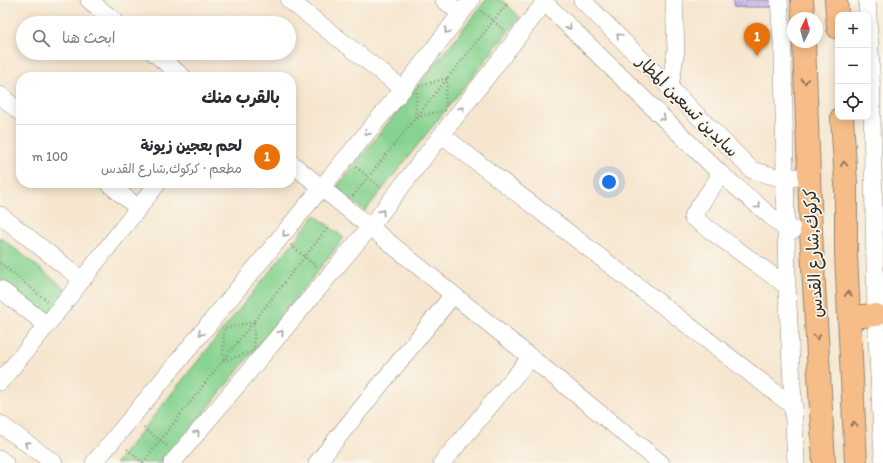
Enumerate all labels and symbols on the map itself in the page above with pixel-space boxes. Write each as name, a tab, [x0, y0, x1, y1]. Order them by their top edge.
north arrow	[787, 12, 823, 48]
one-way arrow	[564, 22, 572, 30]
pin: 1	[744, 23, 770, 56]
one-way arrow	[445, 26, 452, 33]
one-way arrow	[616, 33, 624, 41]
street label: سايدين تسعين المطار	[632, 50, 743, 161]
one-way arrow	[801, 78, 810, 84]
one-way arrow	[457, 107, 464, 114]
one-way arrow	[658, 113, 666, 121]
one-way arrow	[365, 129, 372, 136]
one-way arrow	[840, 161, 849, 167]
your location	[599, 172, 619, 192]
street label: كركوك,شارع القدس	[800, 188, 828, 318]
one-way arrow	[753, 202, 760, 209]
one-way arrow	[377, 209, 384, 216]
one-way arrow	[282, 229, 289, 236]
one-way arrow	[843, 291, 852, 297]
one-way arrow	[199, 329, 206, 336]
one-way arrow	[276, 331, 283, 338]
one-way arrow	[812, 334, 821, 340]
one-way arrow	[850, 421, 859, 427]
one-way arrow	[193, 430, 200, 438]
one-way arrow	[24, 441, 31, 449]

